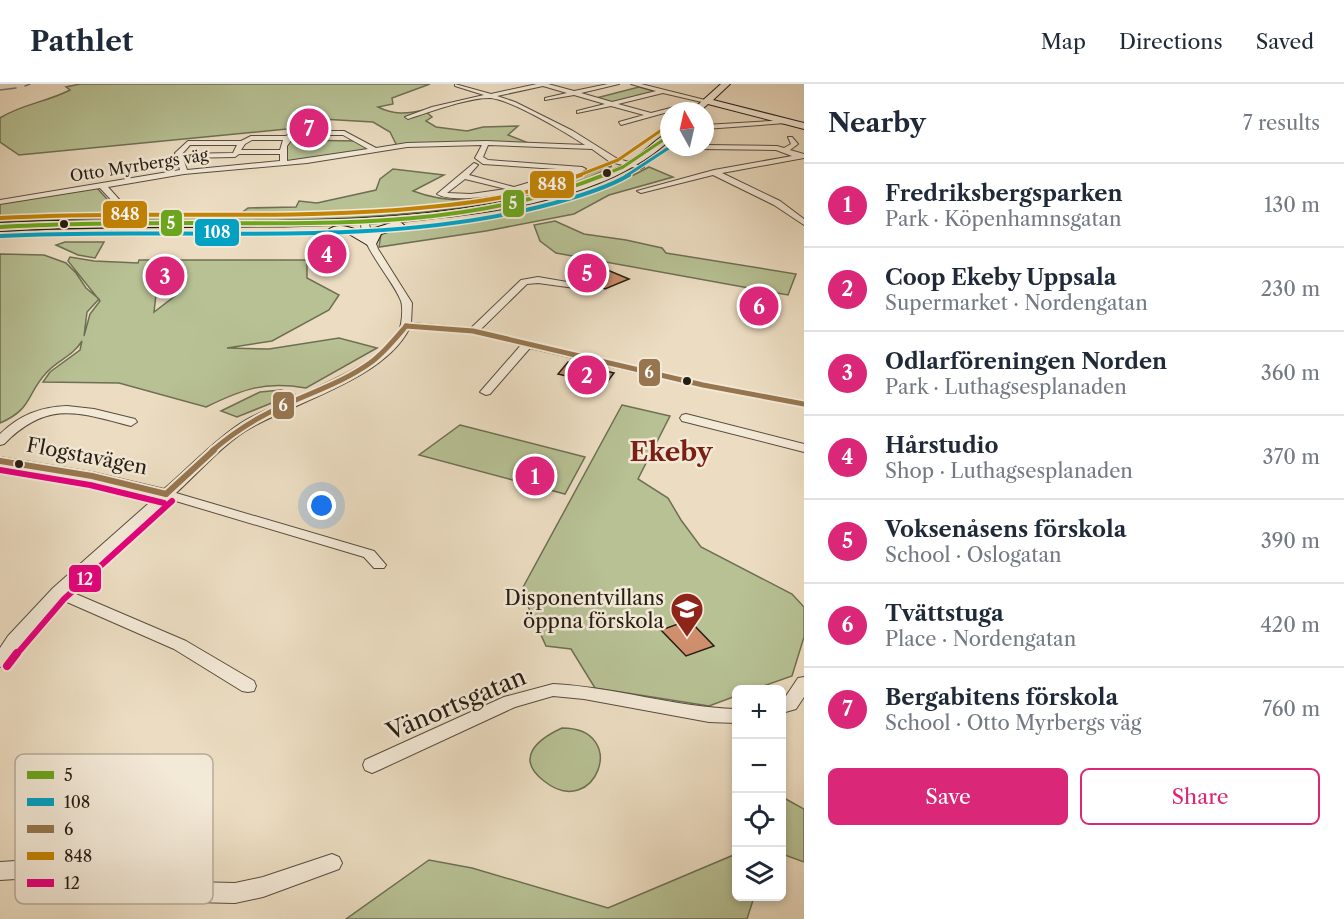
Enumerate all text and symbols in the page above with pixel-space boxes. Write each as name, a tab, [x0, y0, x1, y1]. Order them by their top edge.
text: Pathlet	[30, 24, 133, 58]
text: Map	[1041, 29, 1086, 54]
text: Directions	[1119, 29, 1223, 54]
text: Saved	[1256, 29, 1314, 54]
north arrow	[660, 102, 714, 156]
pin: 7	[290, 106, 328, 150]
text: Nearby	[828, 107, 926, 139]
text: 7 results	[1243, 111, 1320, 135]
street label: Otto Myrbergs väg	[68, 144, 210, 186]
unlabelled marker	[601, 167, 613, 179]
line badge: 848	[529, 170, 575, 199]
text: 848	[537, 174, 567, 194]
text: Fredriksbergsparken	[885, 180, 1123, 207]
line badge: 5	[502, 189, 525, 218]
text: 5	[509, 193, 518, 213]
text: 1	[843, 193, 852, 217]
text: 130 m	[1264, 193, 1320, 217]
line badge: 848	[102, 200, 148, 229]
text: 848	[110, 204, 140, 224]
text: Park · Köpenhamnsgatan	[885, 207, 1122, 231]
line badge: 5	[160, 209, 183, 237]
text: 5	[167, 213, 176, 233]
unlabelled marker	[58, 218, 70, 230]
line badge: 108	[194, 218, 240, 247]
text: 108	[203, 222, 231, 242]
pin: 4	[308, 232, 346, 276]
pin: 5	[568, 250, 606, 296]
pin: 3	[146, 254, 184, 298]
text: Coop Ekeby Uppsala	[885, 264, 1117, 291]
text: 2	[842, 277, 853, 301]
text: 230 m	[1261, 277, 1320, 301]
pin: 6	[740, 284, 778, 328]
text: Supermarket · Nordengatan	[885, 291, 1148, 315]
text: Odlarföreningen Norden	[885, 348, 1167, 375]
pin: 2	[568, 352, 606, 398]
line badge: 6	[638, 358, 661, 387]
text: 3	[842, 361, 853, 385]
text: 360 m	[1261, 361, 1320, 385]
text: 6	[644, 362, 654, 382]
unlabelled marker	[681, 375, 693, 387]
text: Park · Luthagsesplanaden	[885, 375, 1127, 399]
line badge: 6	[272, 391, 295, 420]
text: 6	[278, 395, 288, 415]
text: Hårstudio	[885, 432, 998, 459]
street label: Flogstavägen	[25, 433, 150, 480]
district label: Ekeby	[629, 436, 714, 468]
text: 4	[842, 445, 853, 469]
text: 370 m	[1263, 445, 1320, 469]
pin: 1	[516, 454, 554, 498]
unlabelled marker	[13, 458, 25, 470]
text: Shop · Luthagsesplanaden	[885, 459, 1133, 483]
your location	[307, 491, 336, 520]
text: Voksenåsens förskola	[885, 516, 1126, 543]
text: 5	[842, 529, 853, 553]
text: 390 m	[1261, 529, 1320, 553]
text: School · Oslogatan	[885, 543, 1061, 567]
line badge: 12	[68, 564, 102, 593]
text: 12	[77, 569, 93, 589]
place label: Disponentvillans öppna förskola	[505, 586, 664, 633]
school or university icon: Disponentvillans öppna förskola	[669, 591, 705, 638]
text: Tvättstuga	[885, 600, 1004, 627]
text: 6	[842, 613, 853, 637]
text: 420 m	[1260, 613, 1320, 637]
text: Place · Nordengatan	[885, 627, 1076, 651]
street label: Vänortsgatan	[381, 662, 530, 747]
text: Bergabitens förskola	[885, 684, 1118, 711]
map controls	[732, 685, 786, 901]
button: +	[732, 685, 786, 739]
text: 7	[842, 697, 853, 721]
text: 760 m	[1262, 697, 1320, 721]
text: School · Otto Myrbergs väg	[885, 711, 1141, 735]
button: −	[732, 739, 786, 793]
legend	[15, 754, 213, 904]
text: 5	[64, 765, 73, 785]
button: Save	[828, 768, 1068, 825]
button: Share	[1080, 768, 1320, 825]
text: 108	[64, 792, 90, 812]
button: locate	[732, 793, 786, 847]
text: 6	[64, 819, 73, 839]
text: 848	[64, 846, 92, 866]
button: layers	[732, 847, 786, 901]
text: 12	[64, 873, 80, 893]

